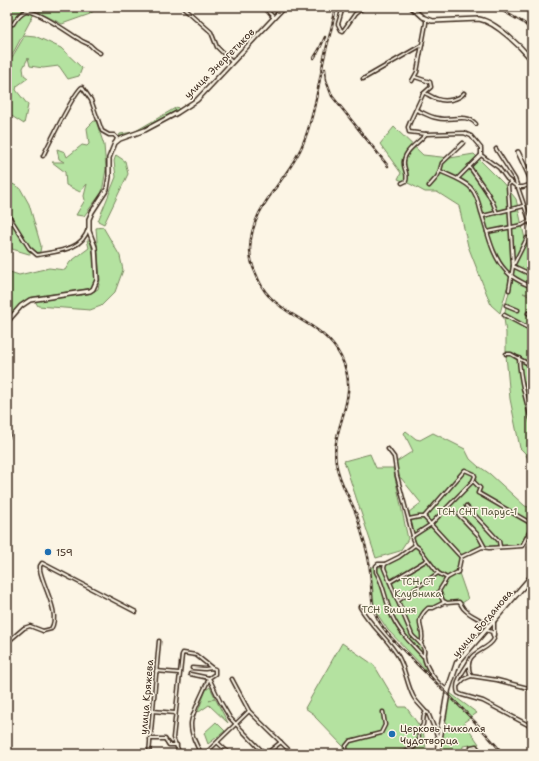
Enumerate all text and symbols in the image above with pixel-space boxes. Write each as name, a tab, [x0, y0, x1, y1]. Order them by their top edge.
street label: улица Энергетиков	[181, 25, 257, 101]
park label: ТСН СНТ Парус-1	[437, 505, 517, 518]
place label: 159	[56, 546, 73, 559]
marker: 159	[43, 547, 53, 557]
park label: ТСН СТ Клубника	[394, 575, 442, 600]
street label: улица Богданова	[449, 586, 516, 660]
park label: ТСН Вишня	[362, 603, 416, 616]
street label: улица Кряжева	[137, 658, 156, 735]
place label: Церковь Николая Чудотворца	[400, 722, 485, 747]
marker: Церковь Николая Чудотворца	[387, 729, 397, 739]

